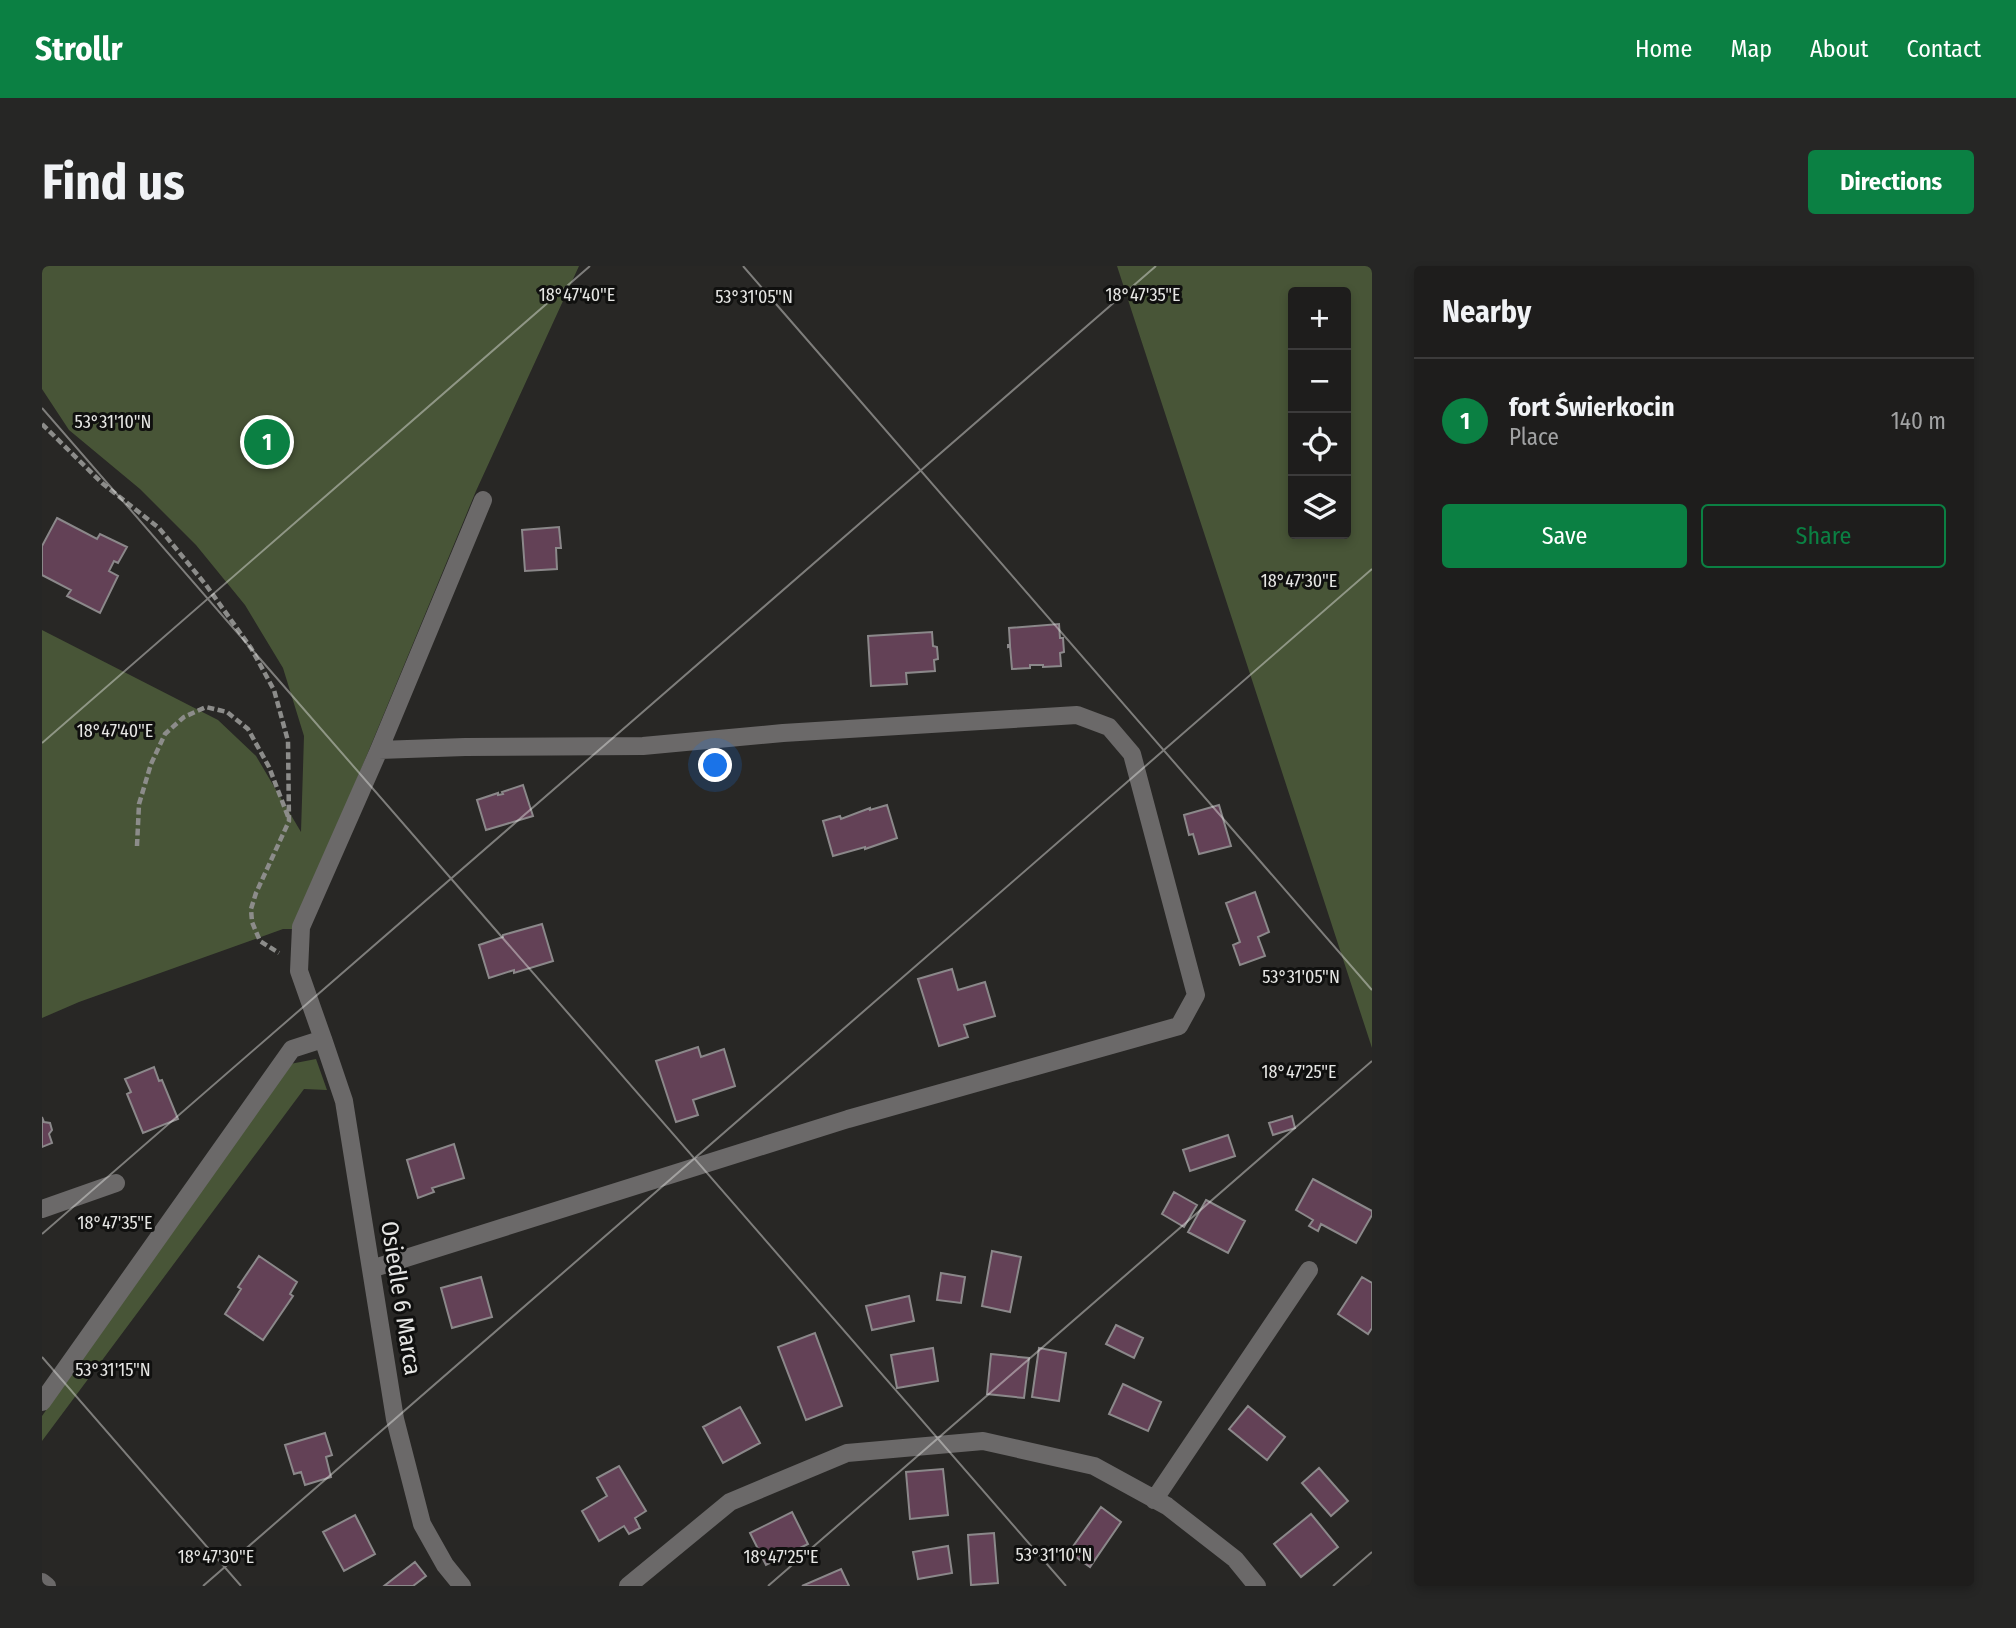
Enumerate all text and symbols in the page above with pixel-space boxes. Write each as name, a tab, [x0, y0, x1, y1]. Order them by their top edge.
text: Strollr	[35, 29, 123, 69]
text: Home	[1635, 35, 1692, 63]
text: Map	[1730, 35, 1772, 63]
text: About	[1810, 35, 1868, 63]
text: Contact	[1906, 35, 1981, 63]
button: Directions	[1808, 150, 1974, 214]
text: Find us	[42, 153, 185, 212]
text: 18°47'40"E	[539, 284, 615, 306]
text: 18°47'35"E	[1105, 284, 1181, 306]
text: 53°31'05"N	[715, 286, 793, 308]
map controls	[1288, 287, 1351, 539]
button: +	[1288, 287, 1351, 350]
text: Nearby	[1442, 294, 1531, 330]
button: −	[1288, 350, 1351, 413]
text: fort Świerkocin	[1509, 392, 1675, 423]
text: 1	[1460, 407, 1470, 435]
text: 140 m	[1891, 407, 1946, 435]
text: 53°31'10"N	[75, 411, 152, 433]
button: locate	[1288, 413, 1351, 476]
pin: 1	[244, 416, 290, 468]
text: Place	[1509, 423, 1559, 451]
button: layers	[1288, 476, 1351, 539]
button: Save	[1442, 504, 1687, 568]
button: Share	[1701, 504, 1946, 568]
text: 18°47'30"E	[1261, 570, 1337, 592]
text: 18°47'40"E	[77, 720, 153, 742]
your location	[698, 748, 732, 782]
text: 53°31'05"N	[1262, 966, 1340, 988]
text: 18°47'25"E	[1262, 1061, 1336, 1083]
text: 18°47'35"E	[77, 1212, 153, 1234]
street label: Osiedle 6 Marca	[375, 1219, 427, 1377]
text: 53°31'15"N	[75, 1359, 151, 1381]
text: 53°31'10"N	[1016, 1544, 1093, 1566]
text: 18°47'30"E	[178, 1546, 254, 1568]
text: 18°47'25"E	[744, 1546, 818, 1568]

